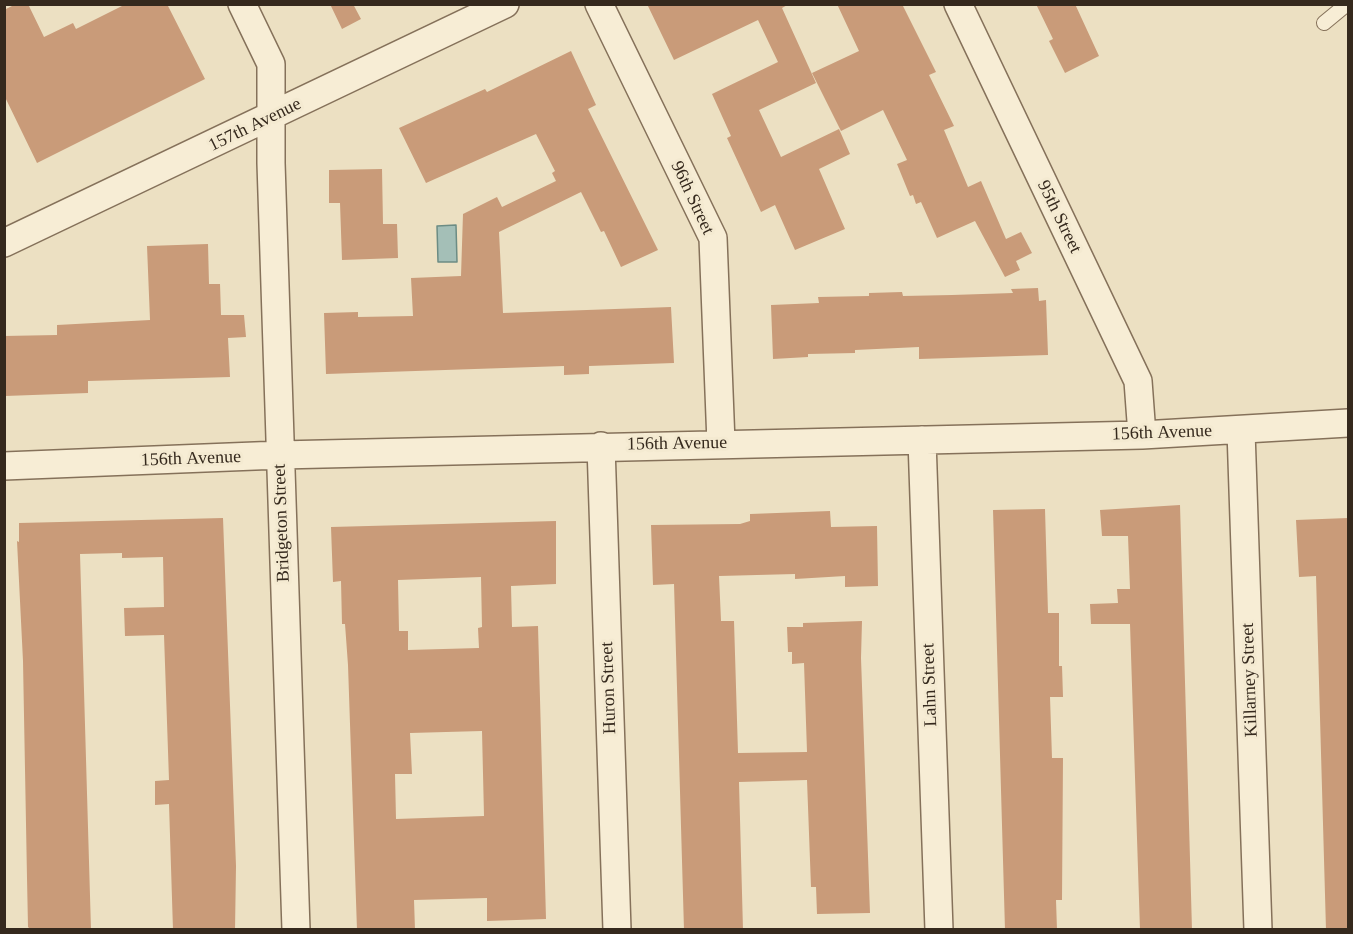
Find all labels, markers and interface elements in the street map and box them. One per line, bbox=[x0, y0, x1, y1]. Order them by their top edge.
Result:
street label: 157th Avenue bbox=[205, 93, 305, 157]
street label: 96th Street bbox=[666, 158, 718, 238]
street label: 95th Street bbox=[1032, 177, 1086, 257]
street label: 156th Avenue bbox=[1112, 420, 1212, 446]
street label: 156th Avenue bbox=[627, 432, 727, 456]
street label: 156th Avenue bbox=[141, 446, 241, 472]
street label: Bridgeton Street bbox=[269, 463, 295, 583]
street label: Killarney Street bbox=[1237, 622, 1263, 738]
street label: Huron Street bbox=[597, 641, 621, 735]
street label: Lahn Street bbox=[918, 643, 942, 727]

